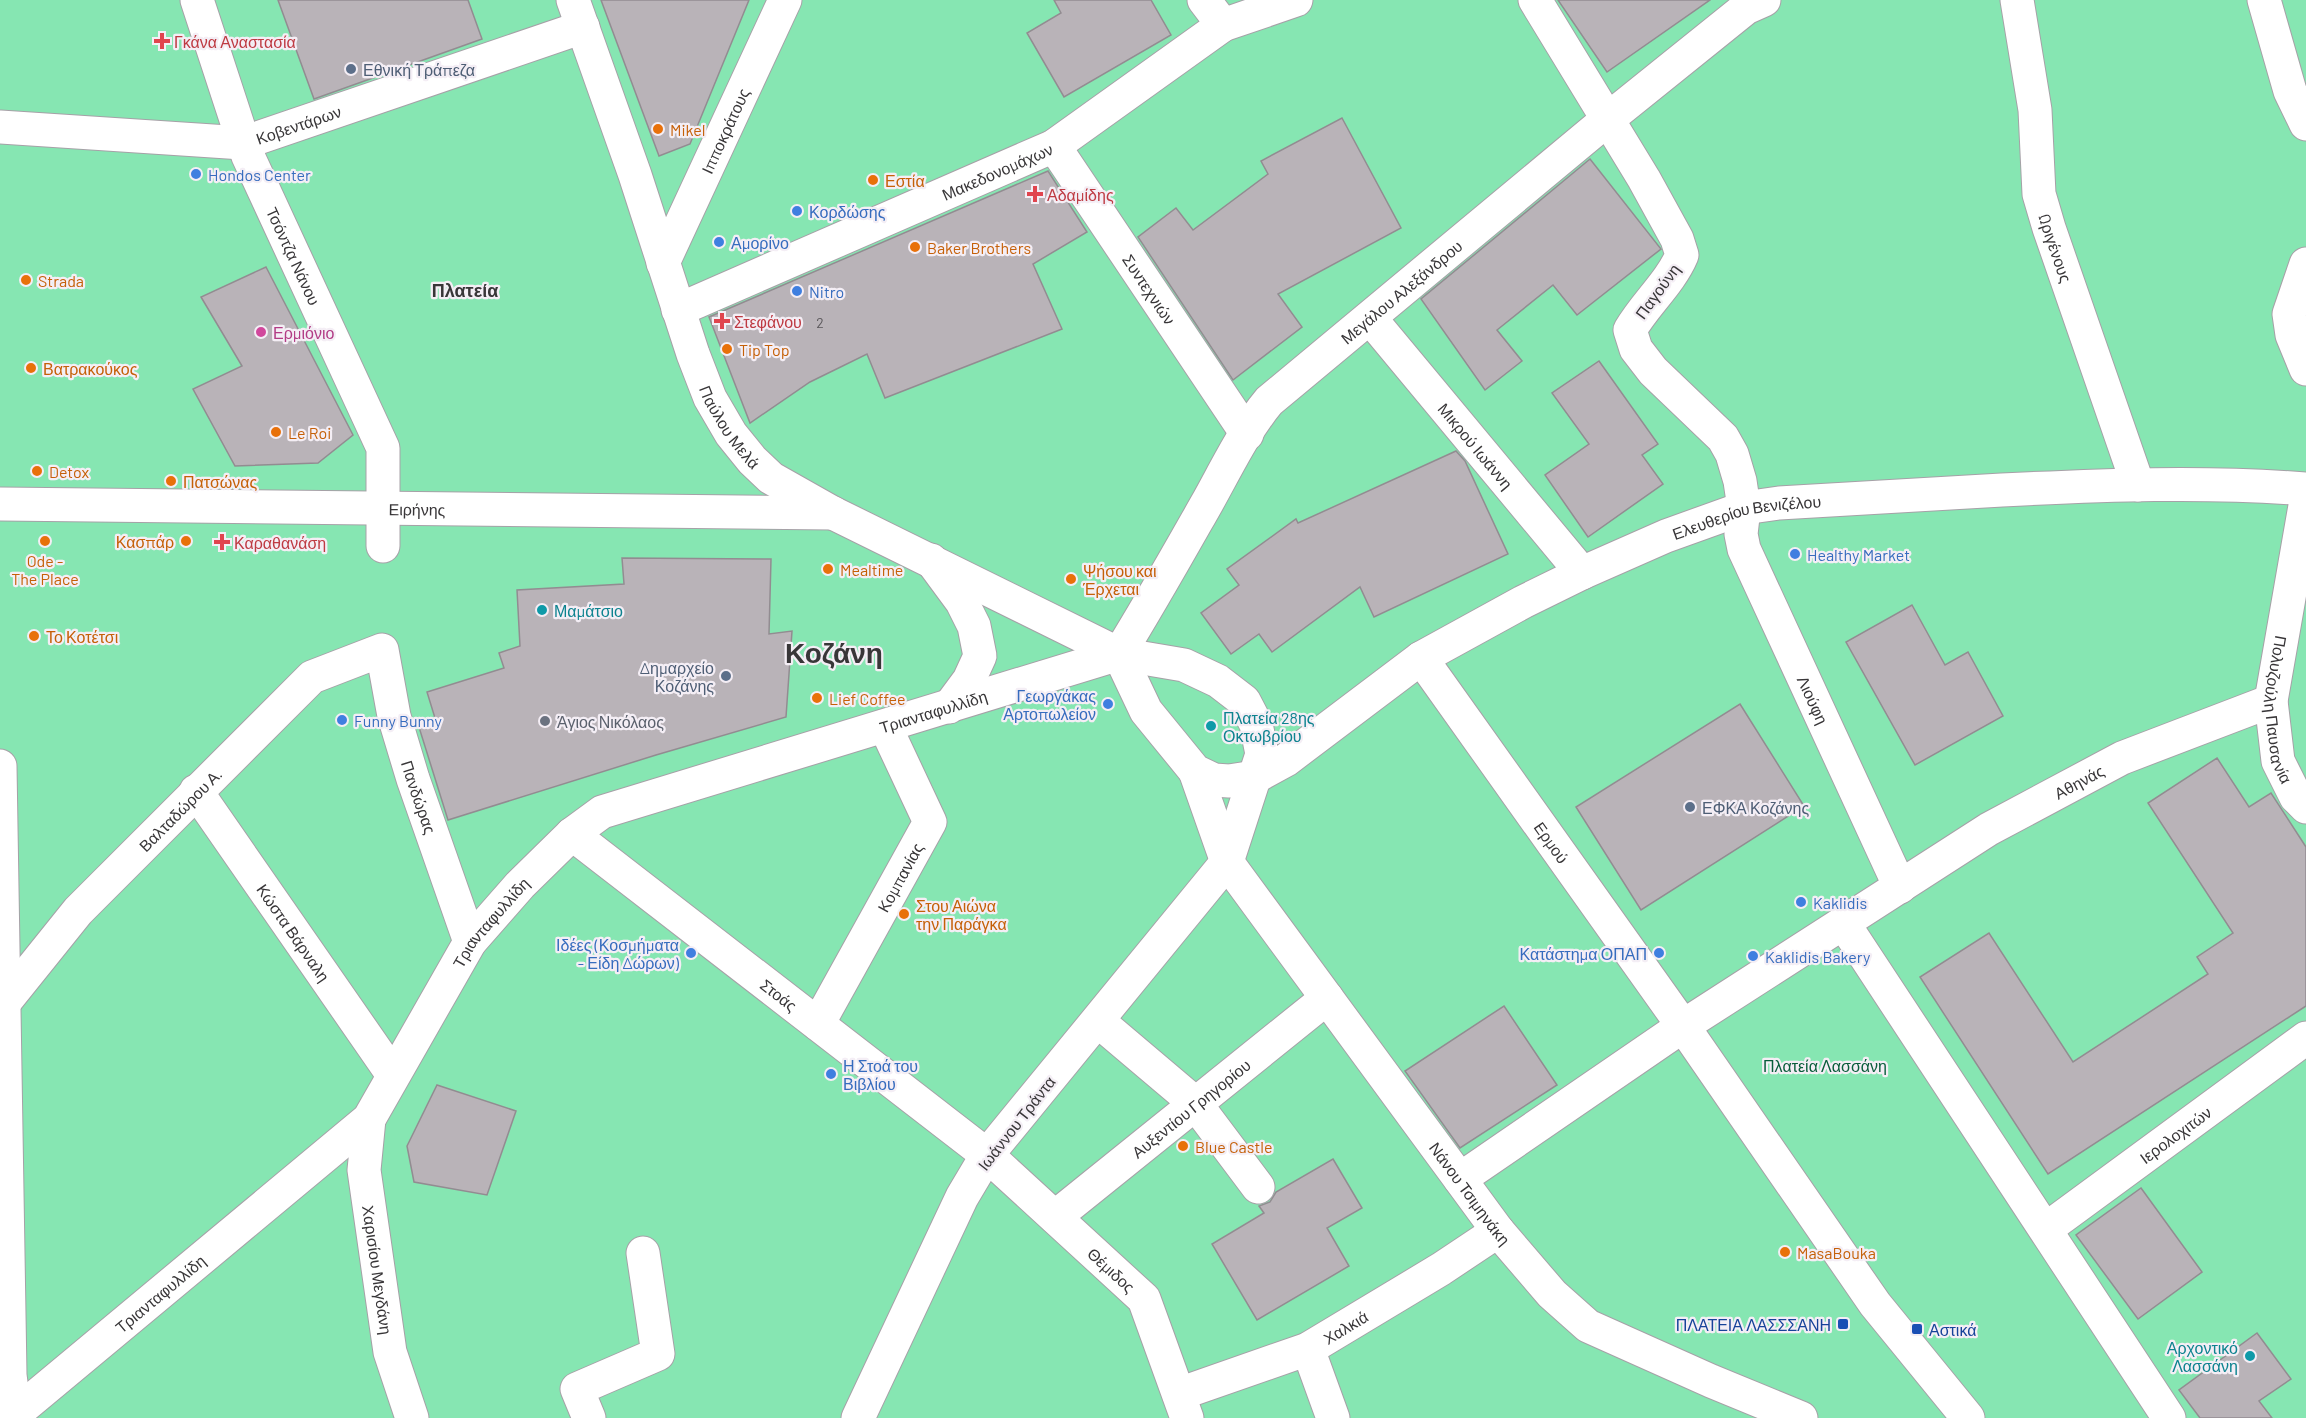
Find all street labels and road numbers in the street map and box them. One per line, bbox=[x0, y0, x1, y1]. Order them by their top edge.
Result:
street label: Ιπποκράτους bbox=[696, 85, 753, 176]
street label: Κοβεντάρων bbox=[253, 101, 343, 147]
street label: Μακεδονομάχων bbox=[939, 138, 1055, 203]
street label: Τσόντζα Νάνου bbox=[263, 204, 325, 308]
street label: Ωριγένους bbox=[2036, 211, 2077, 285]
street label: Μεγάλου Αλεξάνδρου bbox=[1337, 235, 1465, 347]
street label: Συντεχνιών bbox=[1119, 250, 1180, 328]
street label: Παγούνη bbox=[1631, 260, 1683, 322]
street label: Παύλου Μελά bbox=[697, 383, 764, 472]
street label: Μικρού Ιωάννη bbox=[1435, 399, 1517, 492]
street label: Ελευθερίου Βενιζέλου bbox=[1669, 491, 1822, 543]
street label: Ειρήνης bbox=[388, 499, 446, 518]
street label: Πολυζούλη Παυσανία bbox=[2261, 634, 2297, 786]
street label: Λιούφη bbox=[1794, 672, 1833, 727]
street label: Τριανταφυλλίδη bbox=[877, 685, 989, 736]
street label: Πανδώρας bbox=[398, 758, 441, 836]
street label: Αθηνάς bbox=[2051, 760, 2107, 802]
street label: Βαλταδώρου Α. bbox=[134, 764, 225, 855]
street label: Ερμού bbox=[1531, 818, 1573, 866]
street label: Κομπανίας bbox=[873, 839, 926, 915]
street label: Τριανταφυλλίδη bbox=[448, 873, 532, 971]
street label: Κώστα Βάρναλη bbox=[254, 880, 334, 985]
street label: Στοάς bbox=[757, 974, 802, 1015]
street label: Αυξεντίου Γρηγορίου bbox=[1127, 1055, 1254, 1161]
street label: Ιωάννου Τράντα bbox=[973, 1072, 1059, 1174]
street label: Ιερολοχιτών bbox=[2135, 1102, 2214, 1167]
street label: Νάνου Τσιμηνάκη bbox=[1426, 1138, 1515, 1248]
street label: Χαρισίου Μεγδάνη bbox=[360, 1204, 397, 1336]
street label: Θέμιδος bbox=[1084, 1243, 1140, 1296]
street label: Τριανταφυλλίδη bbox=[111, 1250, 209, 1336]
street label: Χαλκιά bbox=[1319, 1306, 1371, 1347]

